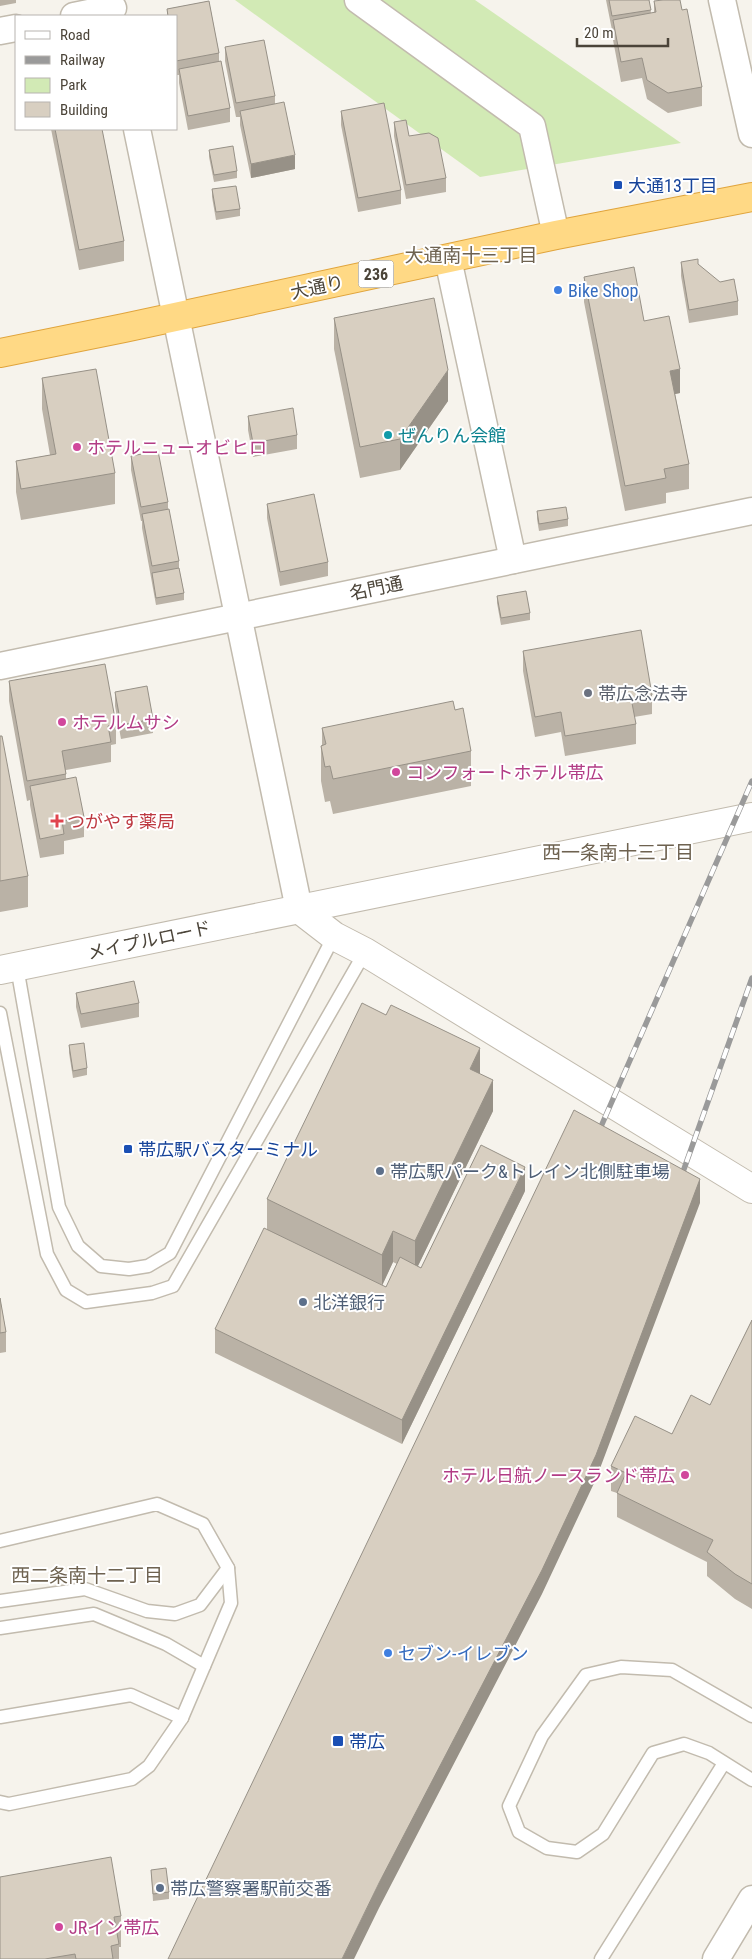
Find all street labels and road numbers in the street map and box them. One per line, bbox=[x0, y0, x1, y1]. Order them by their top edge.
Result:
road number: 236 bbox=[358, 260, 394, 288]
street label: 大通り bbox=[288, 271, 346, 303]
street label: 名門通 bbox=[347, 572, 405, 604]
street label: メイプルロード bbox=[85, 917, 213, 963]

